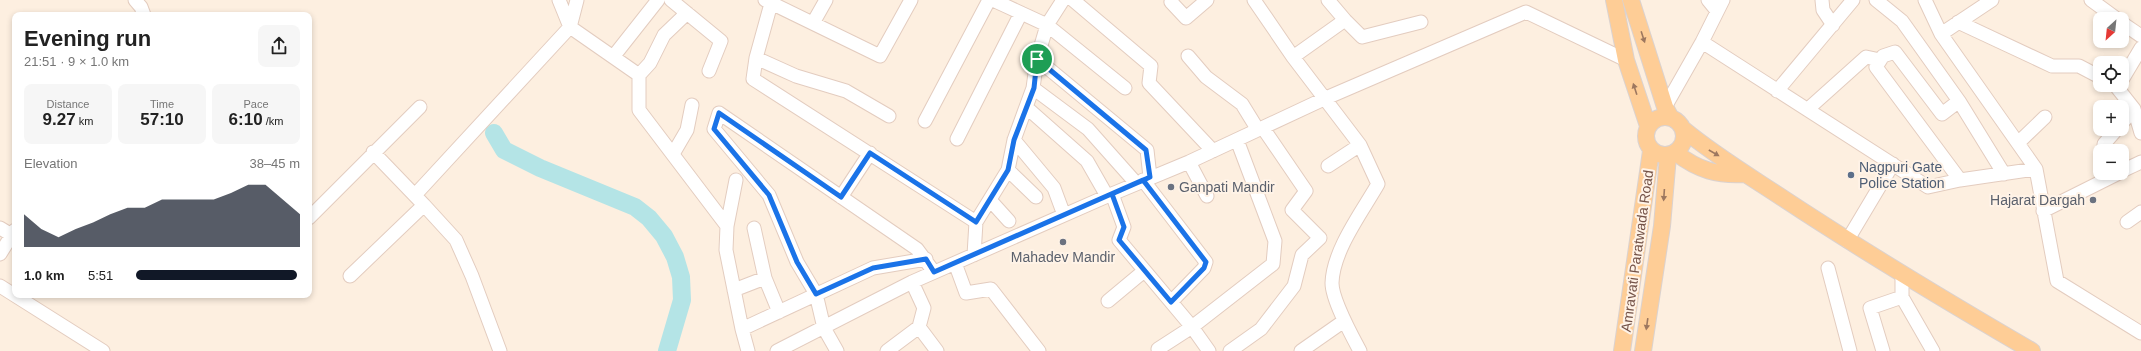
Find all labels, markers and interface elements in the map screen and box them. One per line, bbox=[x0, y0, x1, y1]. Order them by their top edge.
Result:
north arrow bbox=[2093, 12, 2129, 48]
map controls bbox=[2093, 12, 2129, 180]
button: share bbox=[258, 25, 300, 67]
text: Evening run bbox=[24, 26, 151, 51]
one-way arrow bbox=[1640, 31, 1646, 43]
pin bbox=[1020, 42, 1054, 76]
icon: arrive bbox=[1026, 48, 1048, 70]
text: 21:51 · 9 × 1.0 km bbox=[24, 54, 129, 69]
button: locate bbox=[2093, 56, 2129, 92]
one-way arrow bbox=[1632, 83, 1638, 95]
text: Distance bbox=[47, 98, 89, 110]
text: Time bbox=[150, 98, 174, 110]
text: Pace bbox=[243, 98, 269, 110]
button: + bbox=[2093, 100, 2129, 136]
text: 9.27 bbox=[43, 110, 76, 129]
text: 57:10 bbox=[140, 110, 184, 129]
text: 6:10 bbox=[229, 110, 263, 129]
text: km bbox=[76, 115, 93, 127]
text: /km bbox=[263, 115, 283, 127]
button: − bbox=[2093, 144, 2129, 180]
one-way arrow bbox=[1708, 149, 1720, 156]
text: Elevation bbox=[24, 156, 77, 171]
text: 38–45 m bbox=[249, 156, 300, 171]
place label: Nagpuri Gate Police Station bbox=[1859, 159, 1945, 191]
street label: Amravati Paratwada Road bbox=[1618, 169, 1656, 333]
marker: Nagpuri Gate Police Station bbox=[1846, 170, 1856, 180]
place label: Ganpati Mandir bbox=[1179, 179, 1275, 195]
marker: Ganpati Mandir bbox=[1166, 182, 1176, 192]
one-way arrow bbox=[1660, 189, 1667, 201]
place label: Hajarat Dargah bbox=[1990, 192, 2085, 208]
marker: Hajarat Dargah bbox=[2088, 195, 2098, 205]
marker: Mahadev Mandir bbox=[1058, 237, 1068, 247]
place label: Mahadev Mandir bbox=[1011, 249, 1115, 265]
text: 1.0 km bbox=[24, 268, 64, 283]
text: 5:51 bbox=[88, 268, 113, 283]
one-way arrow bbox=[1644, 318, 1650, 330]

